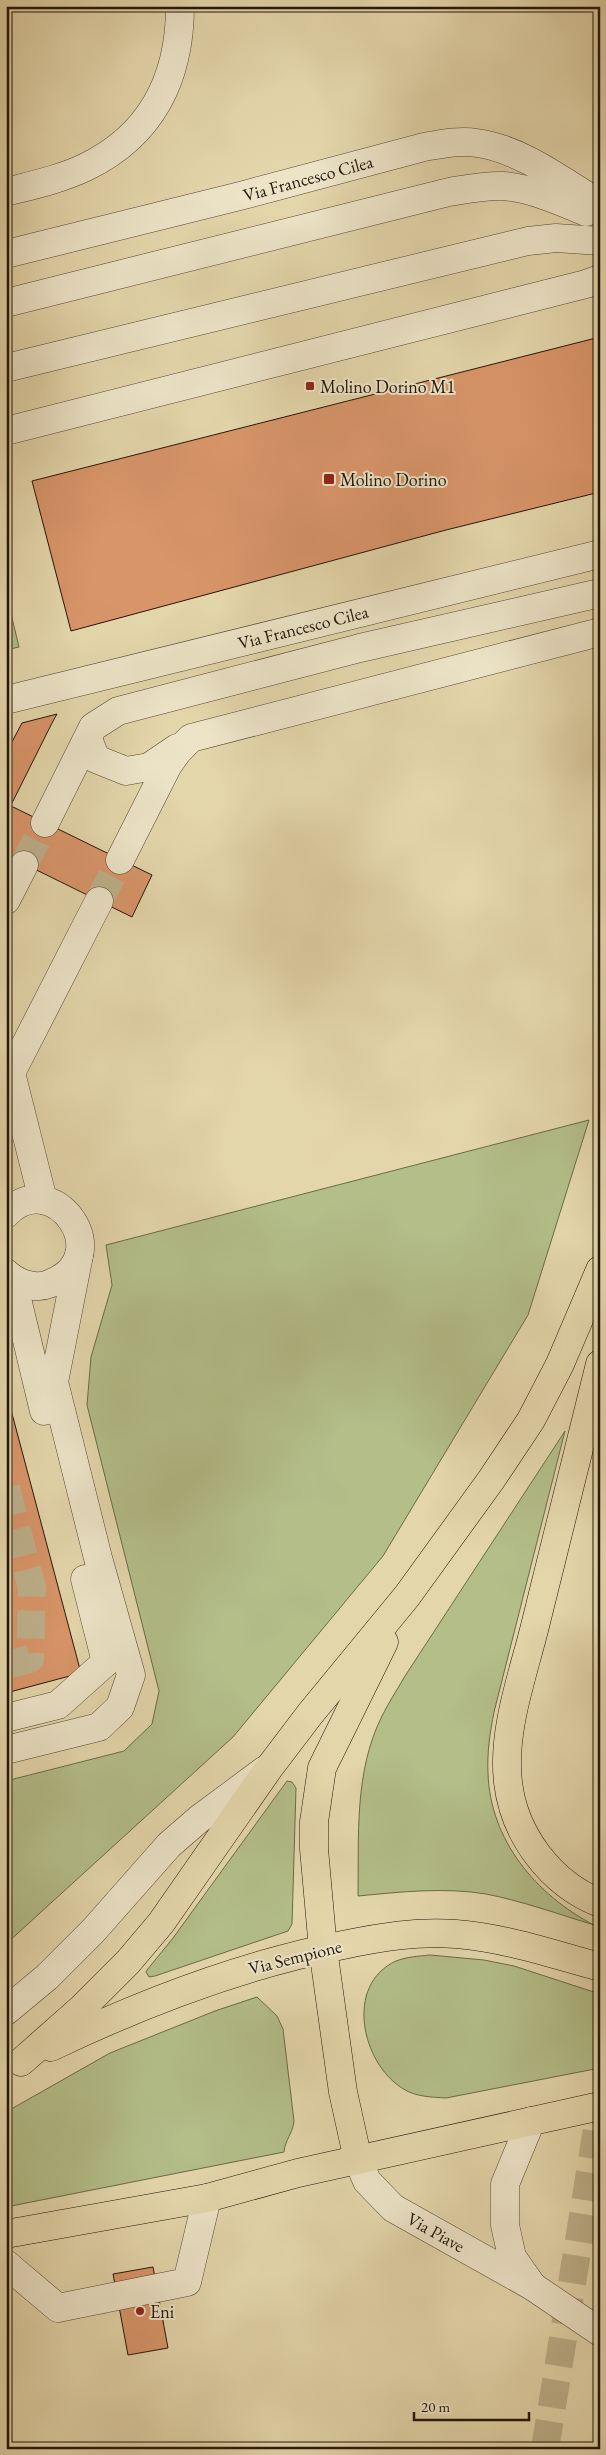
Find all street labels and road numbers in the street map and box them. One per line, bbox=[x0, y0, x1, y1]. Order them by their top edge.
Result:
street label: Via Francesco Cilea bbox=[240, 149, 376, 206]
street label: Via Francesco Cilea bbox=[235, 599, 371, 654]
street label: Via Sempione bbox=[246, 1934, 344, 1980]
street label: Via Piave bbox=[403, 2207, 469, 2257]

